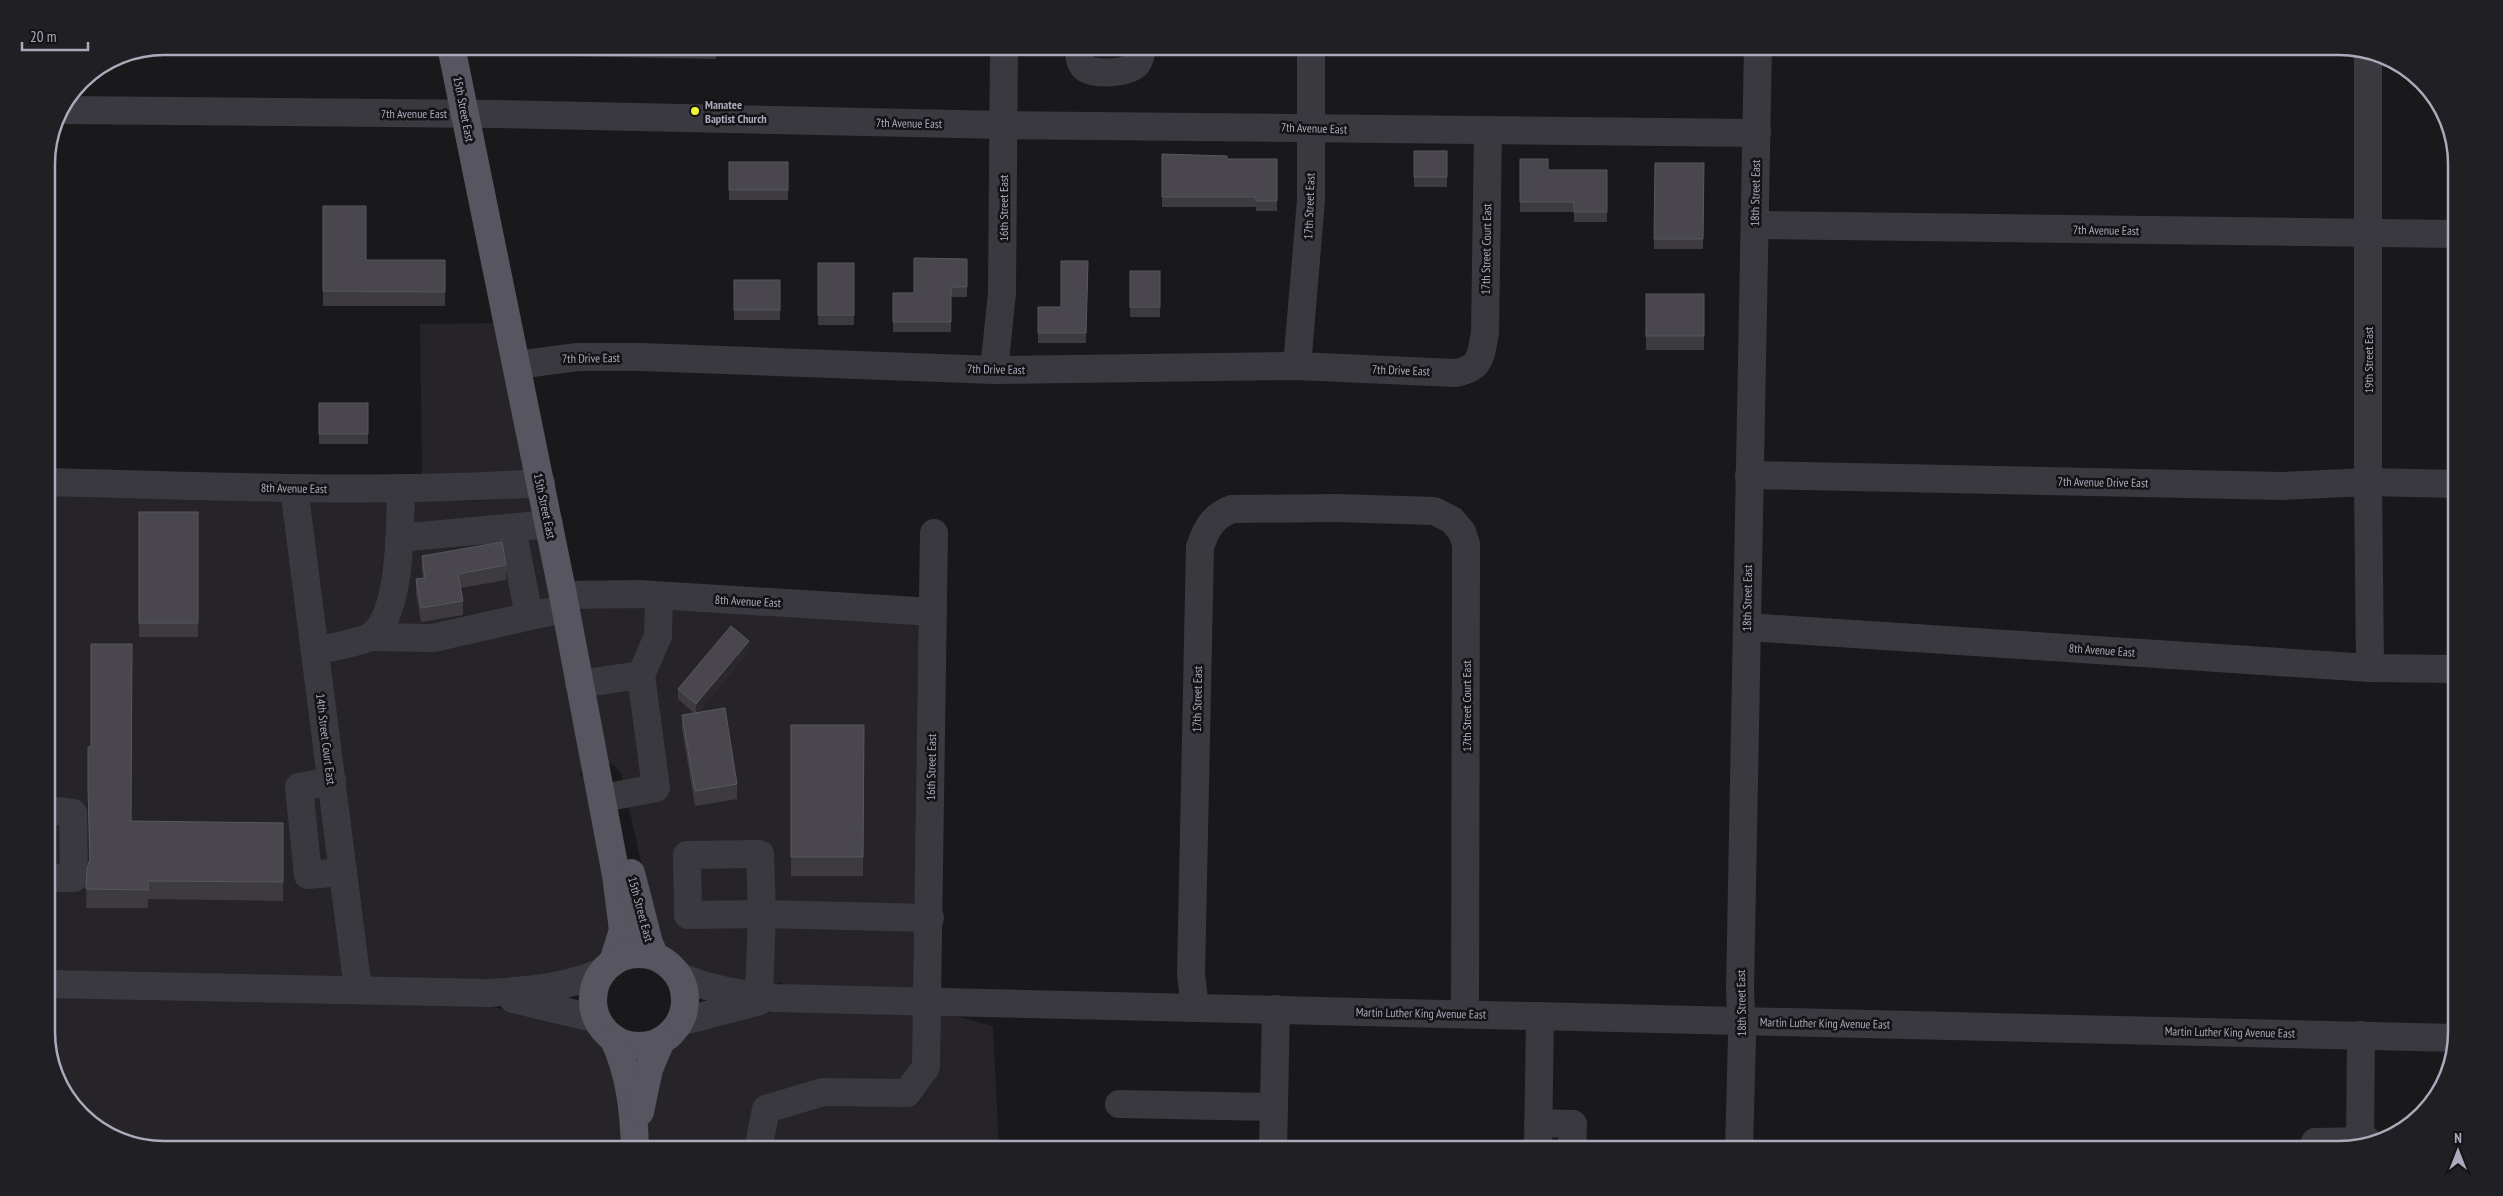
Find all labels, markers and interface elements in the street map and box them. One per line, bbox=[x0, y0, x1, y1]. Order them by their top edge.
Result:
scale bar bbox=[22, 20, 89, 52]
text: 20 m bbox=[30, 27, 56, 46]
street label: 15th Street East bbox=[450, 75, 478, 144]
place label: Manatee Baptist Church bbox=[705, 97, 767, 126]
marker: Manatee Baptist Church bbox=[689, 105, 701, 117]
street label: 7th Avenue East bbox=[381, 106, 448, 121]
street label: 7th Avenue East bbox=[876, 115, 943, 131]
street label: 7th Avenue East bbox=[1281, 119, 1348, 137]
street label: 18th Street East bbox=[1747, 159, 1763, 226]
street label: 17th Street East bbox=[1300, 172, 1318, 240]
street label: 16th Street East bbox=[996, 174, 1011, 241]
street label: 17th Street Court East bbox=[1478, 202, 1494, 295]
street label: 7th Avenue East bbox=[2073, 222, 2140, 238]
street label: 19th Street East bbox=[2361, 326, 2376, 393]
street label: 7th Drive East bbox=[562, 350, 621, 366]
street label: 7th Drive East bbox=[967, 361, 1026, 377]
street label: 7th Drive East bbox=[1372, 361, 1431, 379]
street label: 15th Street East bbox=[531, 472, 559, 541]
street label: 7th Avenue Drive East bbox=[2058, 474, 2149, 490]
street label: 8th Avenue East bbox=[261, 480, 328, 496]
street label: 18th Street East bbox=[1739, 564, 1755, 631]
street label: 8th Avenue East bbox=[714, 592, 782, 610]
street label: 8th Avenue East bbox=[2068, 640, 2136, 660]
street label: 17th Street Court East bbox=[1459, 660, 1474, 752]
street label: 17th Street East bbox=[1189, 665, 1205, 732]
street label: 14th Street Court East bbox=[313, 693, 339, 786]
street label: 16th Street East bbox=[923, 733, 939, 800]
street label: 15th Street East bbox=[625, 875, 657, 944]
street label: 18th Street East bbox=[1733, 969, 1749, 1036]
street label: Martin Luther King Avenue East bbox=[1356, 1004, 1487, 1022]
street label: Martin Luther King Avenue East bbox=[1760, 1014, 1891, 1032]
street label: Martin Luther King Avenue East bbox=[2165, 1023, 2296, 1041]
north arrow bbox=[2433, 1126, 2483, 1176]
text: N bbox=[2454, 1129, 2462, 1147]

